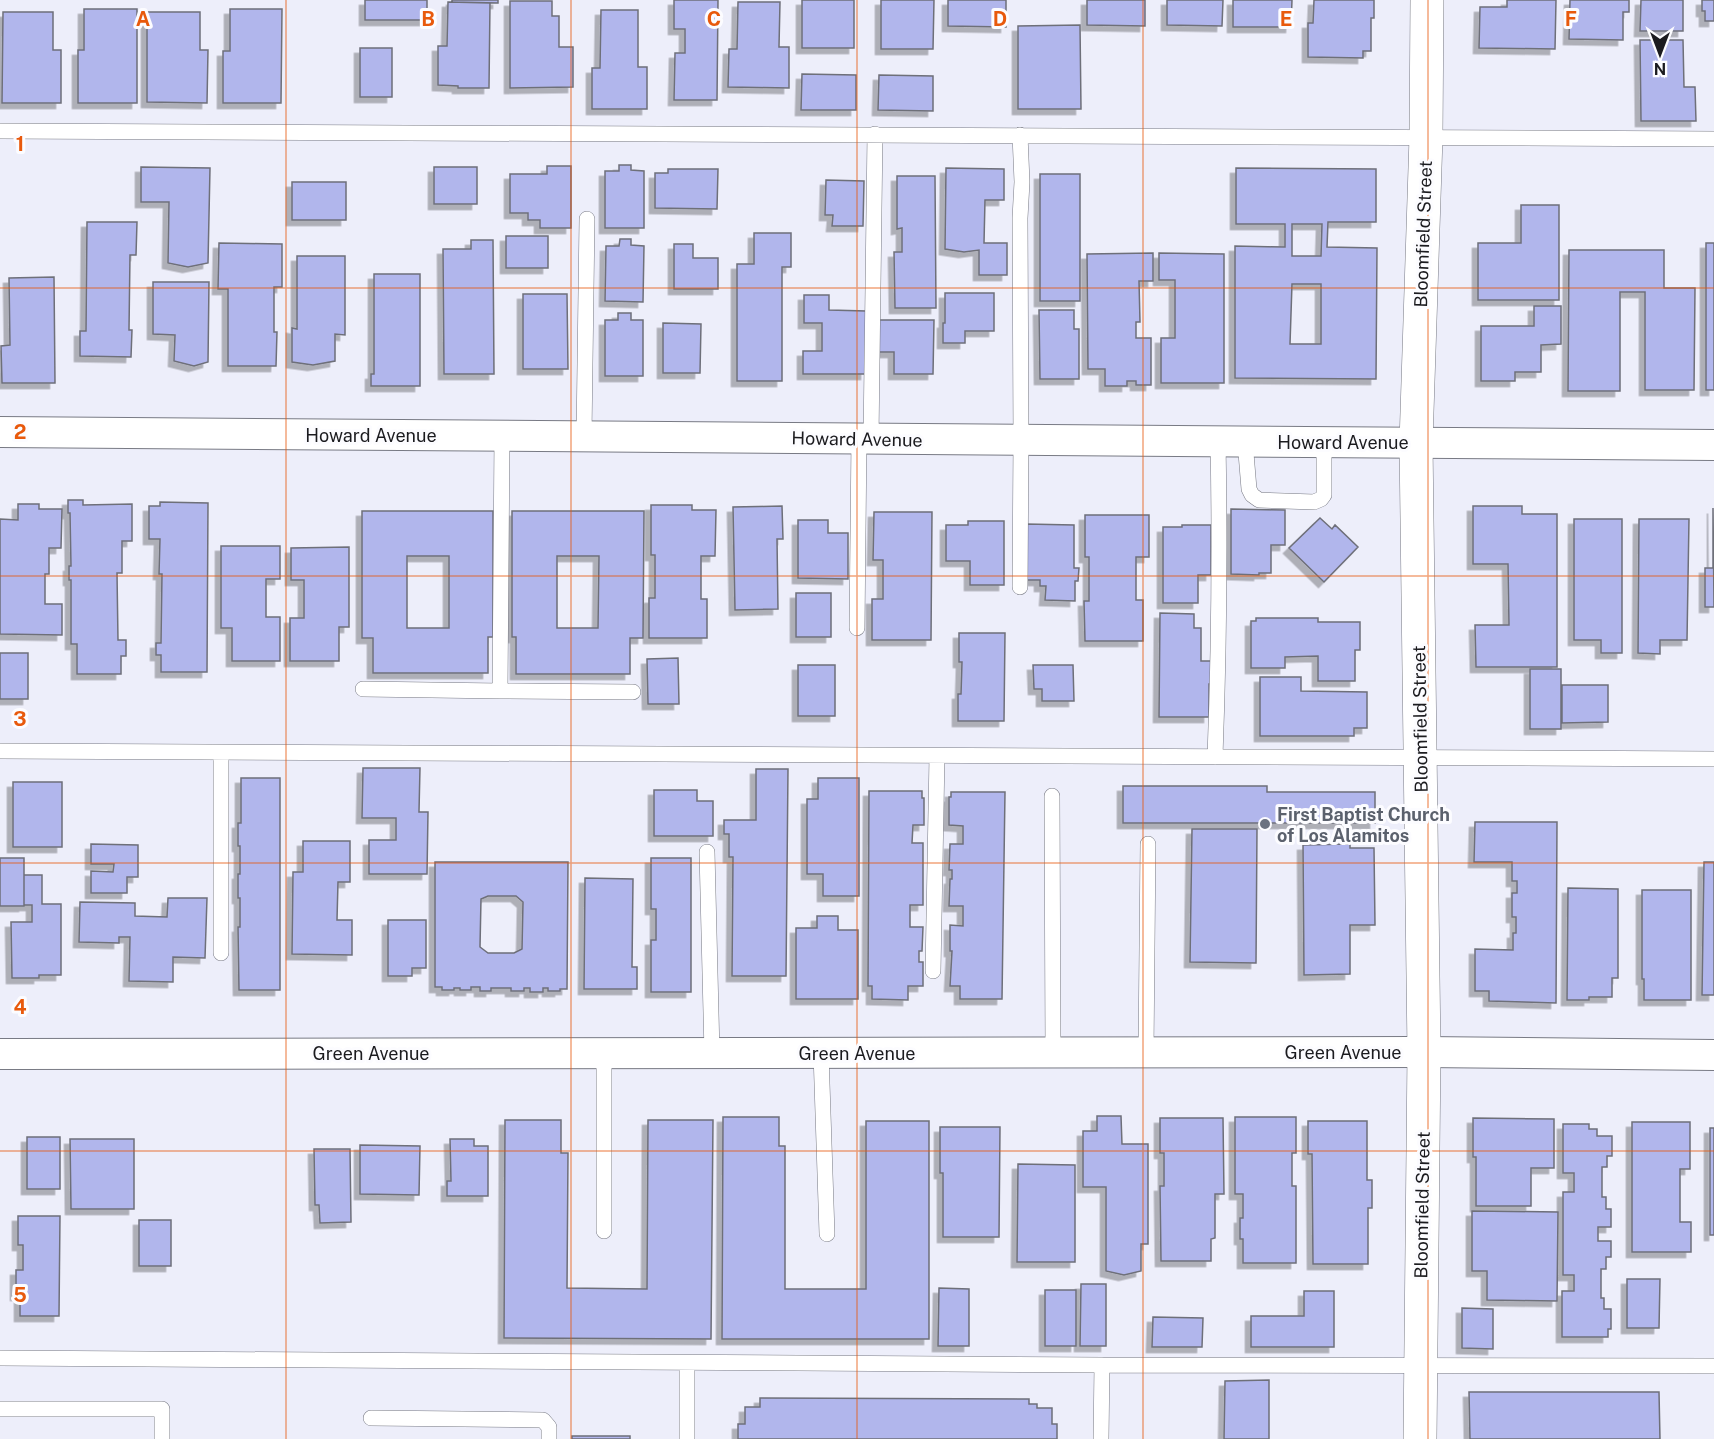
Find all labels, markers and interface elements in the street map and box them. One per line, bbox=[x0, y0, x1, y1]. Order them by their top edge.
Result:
text: A bbox=[136, 7, 150, 31]
text: B bbox=[421, 7, 435, 31]
text: C bbox=[707, 7, 721, 31]
text: D bbox=[993, 7, 1007, 31]
text: E bbox=[1280, 7, 1292, 31]
text: F bbox=[1565, 7, 1577, 31]
north arrow bbox=[1630, 24, 1690, 84]
text: N bbox=[1654, 59, 1666, 78]
text: 1 bbox=[16, 132, 24, 156]
street label: Bloomfield Street bbox=[1410, 160, 1436, 308]
text: 2 bbox=[14, 420, 26, 444]
street label: Howard Avenue bbox=[305, 425, 437, 446]
street label: Howard Avenue bbox=[791, 427, 923, 451]
street label: Howard Avenue bbox=[1277, 432, 1409, 453]
street label: Bloomfield Street bbox=[1408, 645, 1432, 793]
text: 3 bbox=[13, 707, 27, 731]
place label: First Baptist Church of Los Alamitos bbox=[1277, 804, 1450, 846]
marker: First Baptist Church of Los Alamitos bbox=[1258, 817, 1272, 831]
text: 4 bbox=[13, 995, 27, 1019]
street label: Green Avenue bbox=[1284, 1042, 1402, 1063]
street label: Green Avenue bbox=[312, 1043, 430, 1064]
street label: Green Avenue bbox=[798, 1043, 916, 1064]
street label: Bloomfield Street bbox=[1410, 1131, 1434, 1279]
text: 5 bbox=[13, 1283, 27, 1307]

